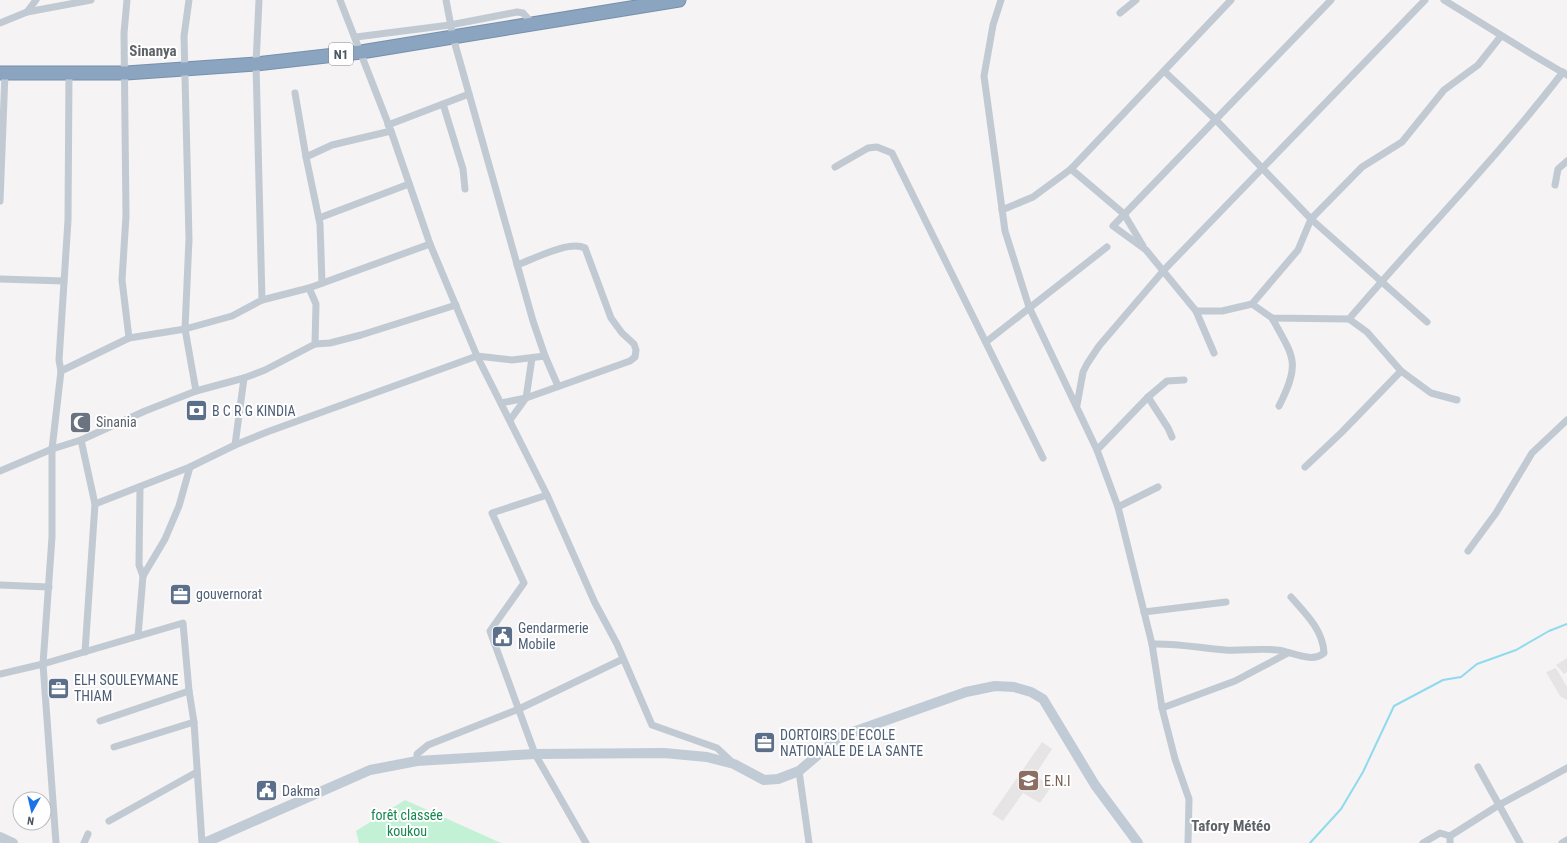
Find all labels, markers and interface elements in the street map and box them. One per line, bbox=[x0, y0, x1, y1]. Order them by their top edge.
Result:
district label: Sinanya bbox=[129, 42, 177, 60]
road number: N1 bbox=[329, 43, 353, 65]
bank icon: B C R G KINDIA bbox=[184, 398, 210, 424]
place label: B C R G KINDIA bbox=[212, 403, 296, 419]
mosque icon: Sinania bbox=[67, 409, 93, 435]
place label: Sinania bbox=[96, 414, 137, 430]
office icon: gouvernorat bbox=[168, 581, 194, 607]
place label: gouvernorat bbox=[196, 586, 262, 602]
place label: Gendarmerie Mobile bbox=[518, 620, 589, 652]
public building icon: Gendarmerie Mobile bbox=[489, 623, 515, 649]
place label: ELH SOULEYMANE THIAM bbox=[74, 672, 178, 704]
office icon: ELH SOULEYMANE THIAM bbox=[46, 675, 72, 701]
place label: DORTOIRS DE ECOLE NATIONALE DE LA SANTE bbox=[780, 727, 923, 759]
office icon: DORTOIRS DE ECOLE NATIONALE DE LA SANTE bbox=[752, 730, 778, 756]
school or university icon: E.N.I bbox=[1016, 768, 1042, 794]
place label: E.N.I bbox=[1044, 773, 1071, 789]
public building icon: Dakma bbox=[253, 778, 279, 804]
place label: Dakma bbox=[282, 783, 320, 799]
north arrow bbox=[12, 791, 52, 831]
park label: forêt classée koukou bbox=[371, 807, 443, 839]
text: N bbox=[26, 813, 35, 827]
district label: Tafory Météo bbox=[1191, 817, 1271, 835]

